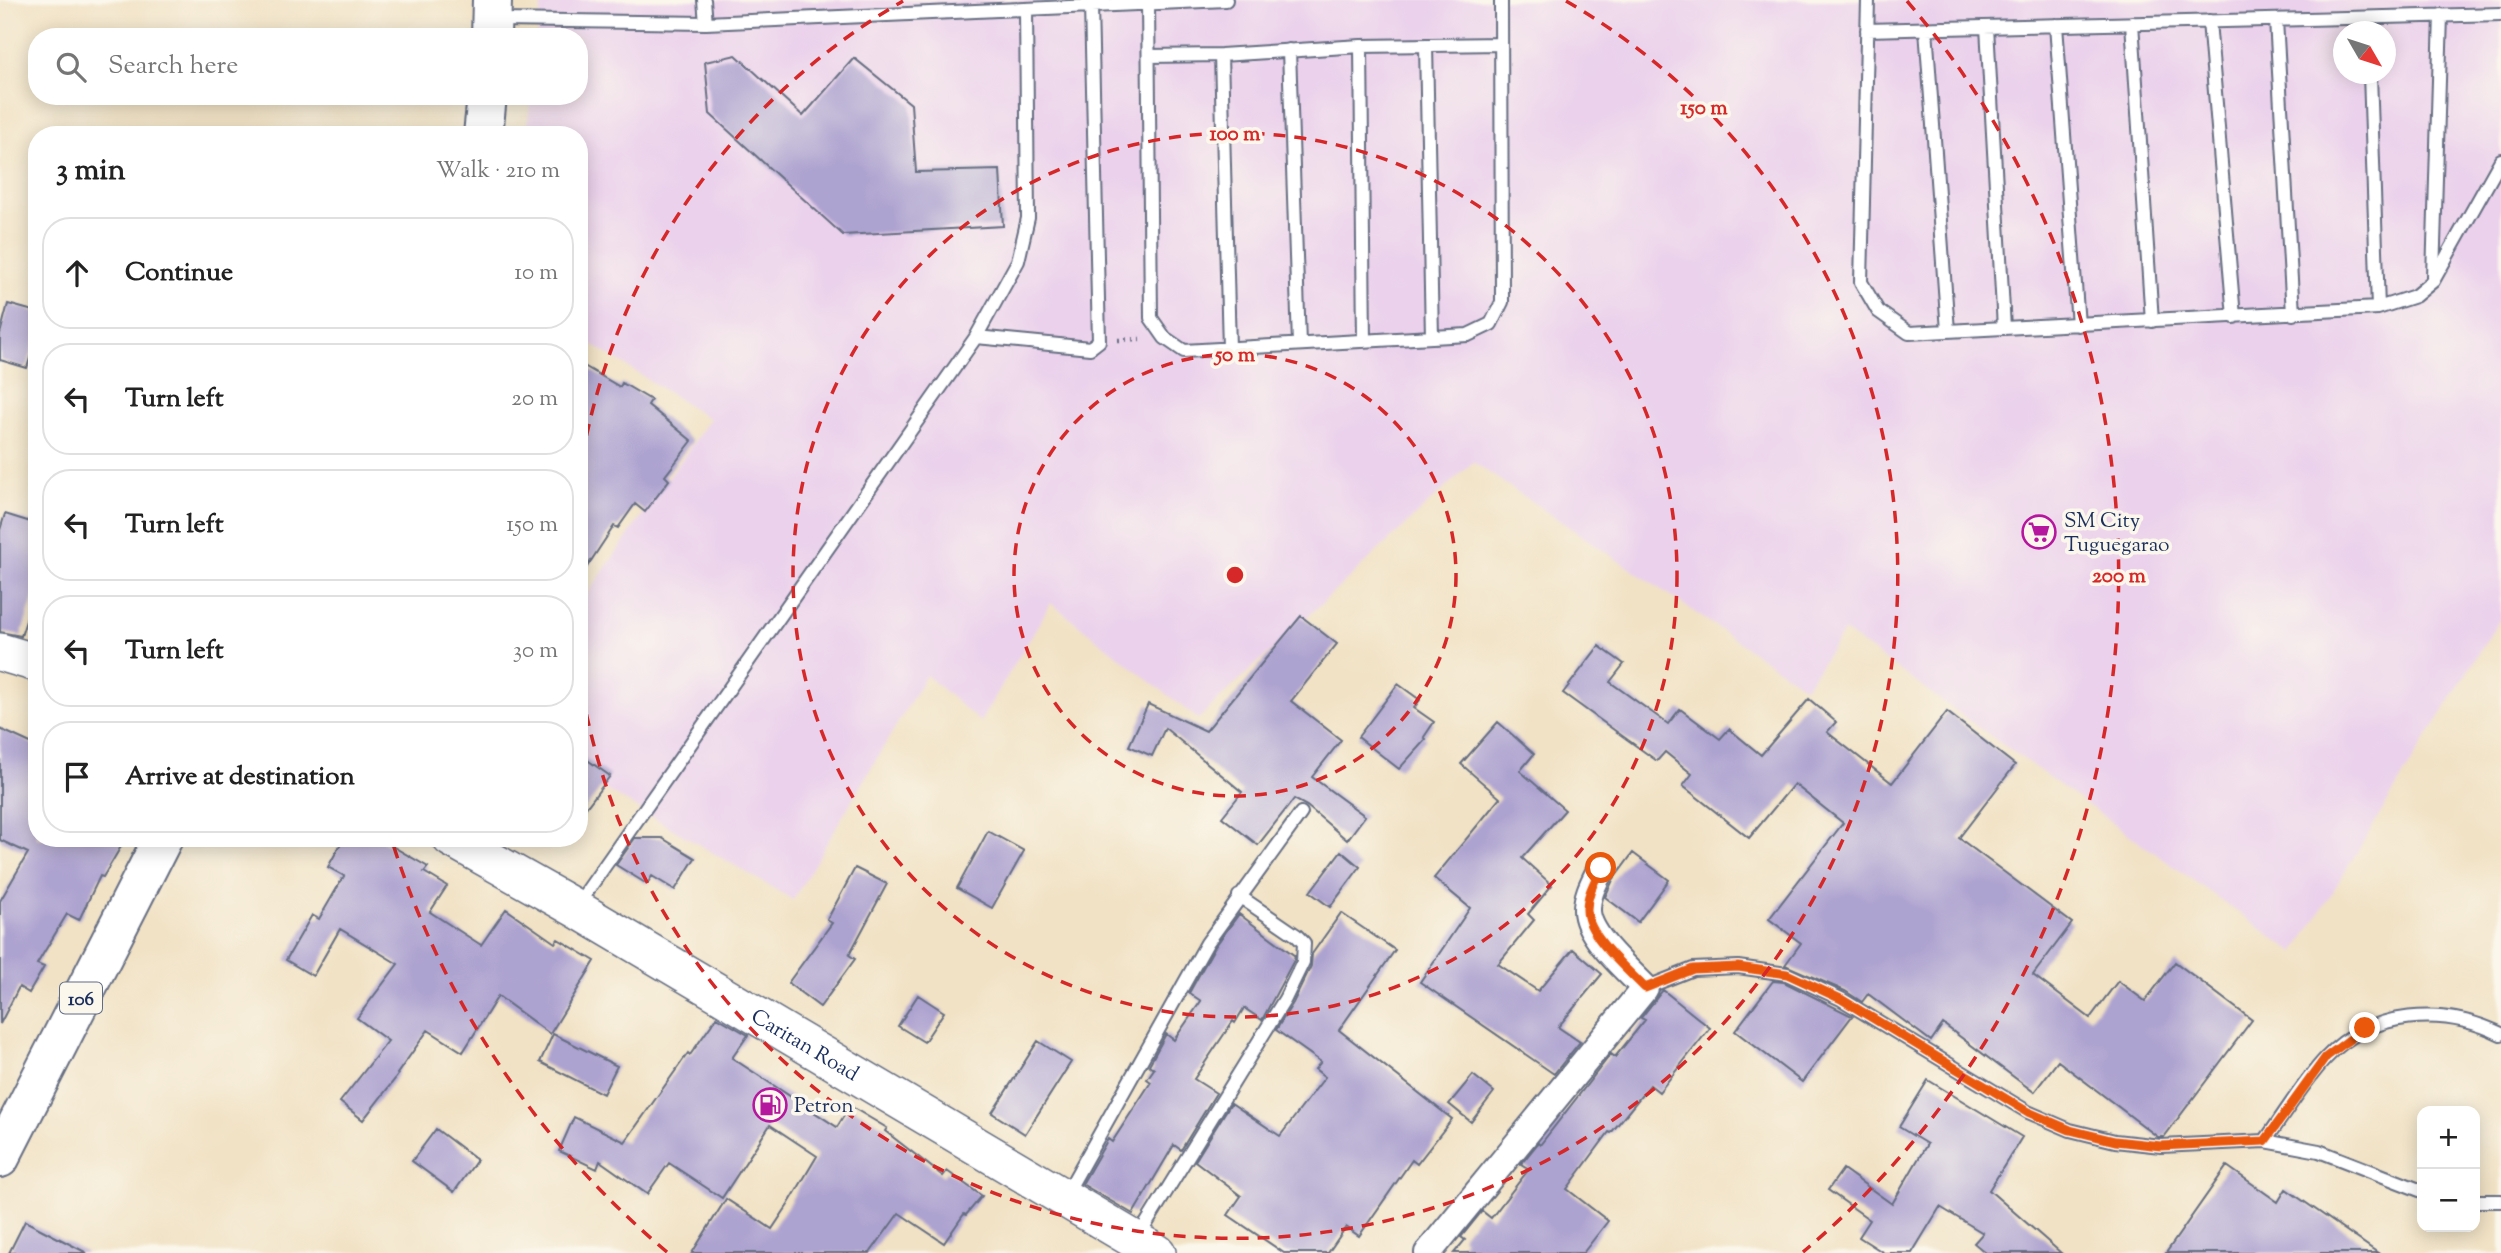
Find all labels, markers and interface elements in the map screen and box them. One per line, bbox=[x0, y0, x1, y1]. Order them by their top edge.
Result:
north arrow bbox=[2333, 21, 2396, 84]
search box bbox=[28, 28, 588, 105]
icon: search bbox=[52, 48, 90, 86]
text: Search here bbox=[108, 48, 238, 85]
text: 150 m bbox=[1680, 94, 1728, 124]
text: 100 m bbox=[1210, 120, 1261, 150]
text: 3 min bbox=[56, 150, 126, 193]
text: Walk · 210 m bbox=[436, 155, 560, 188]
icon: ahead bbox=[58, 254, 96, 292]
text: Continue bbox=[125, 255, 233, 292]
text: 10 m bbox=[514, 257, 558, 290]
text: 50 m bbox=[1213, 341, 1256, 371]
icon: left bbox=[58, 380, 96, 418]
text: Turn left bbox=[125, 381, 224, 418]
text: 20 m bbox=[511, 383, 558, 416]
icon: left bbox=[58, 506, 96, 544]
text: Turn left bbox=[125, 507, 224, 544]
place label: SM City Tuguegarao bbox=[2064, 507, 2170, 561]
text: 150 m bbox=[506, 509, 558, 542]
supermarket icon: SM City Tuguegarao bbox=[2020, 513, 2058, 551]
text: 200 m bbox=[2092, 562, 2147, 592]
centre of rings bbox=[1223, 563, 1247, 587]
icon: left bbox=[58, 632, 96, 670]
text: Turn left bbox=[125, 633, 224, 670]
text: 30 m bbox=[513, 635, 558, 668]
icon: arrive bbox=[58, 758, 96, 796]
text: Arrive at destination bbox=[125, 759, 355, 796]
route start bbox=[1585, 852, 1616, 883]
road number: 106 bbox=[60, 982, 102, 1014]
street label: Caritan Road bbox=[745, 1002, 864, 1090]
route end bbox=[2349, 1012, 2380, 1043]
fuel station icon: Petron bbox=[751, 1086, 789, 1124]
place label: Petron bbox=[794, 1092, 854, 1122]
map controls bbox=[2417, 1106, 2480, 1232]
button: + bbox=[2417, 1106, 2480, 1169]
button: − bbox=[2417, 1169, 2480, 1232]

